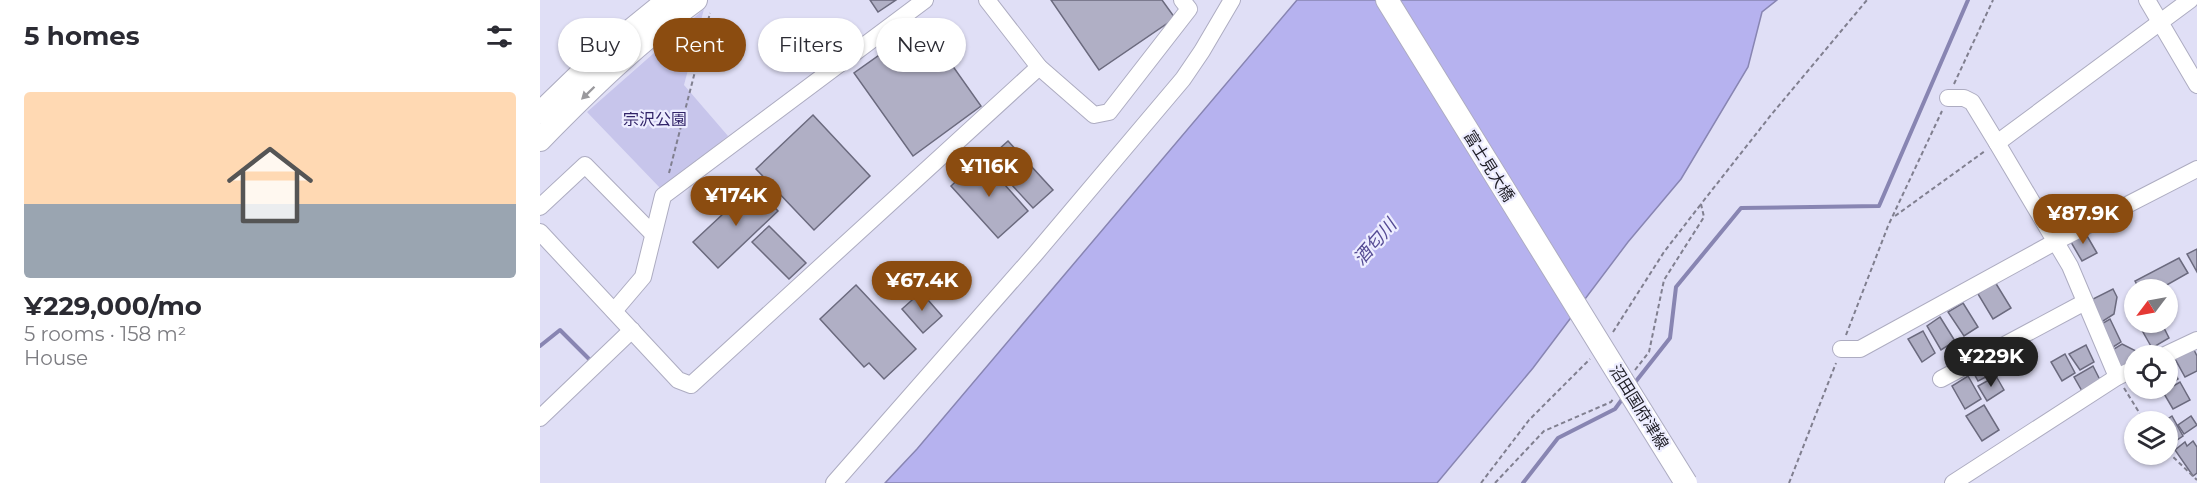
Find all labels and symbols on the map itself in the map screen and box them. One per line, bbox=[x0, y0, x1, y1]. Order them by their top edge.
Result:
one-way arrow bbox=[582, 85, 596, 99]
park label: 宗沢公園 bbox=[623, 110, 687, 129]
street label: 富士見大橋 bbox=[1460, 127, 1518, 205]
pin: ¥116K bbox=[947, 147, 1031, 198]
pin: ¥174K bbox=[694, 176, 778, 227]
pin: ¥87.9K bbox=[2034, 194, 2132, 245]
water label: 酒匂川 bbox=[1349, 213, 1402, 270]
pin: ¥67.4K bbox=[873, 261, 971, 312]
north arrow bbox=[2124, 279, 2178, 333]
pin: ¥229K bbox=[1949, 337, 2033, 388]
street label: 沼田国府津線 bbox=[1606, 361, 1672, 453]

